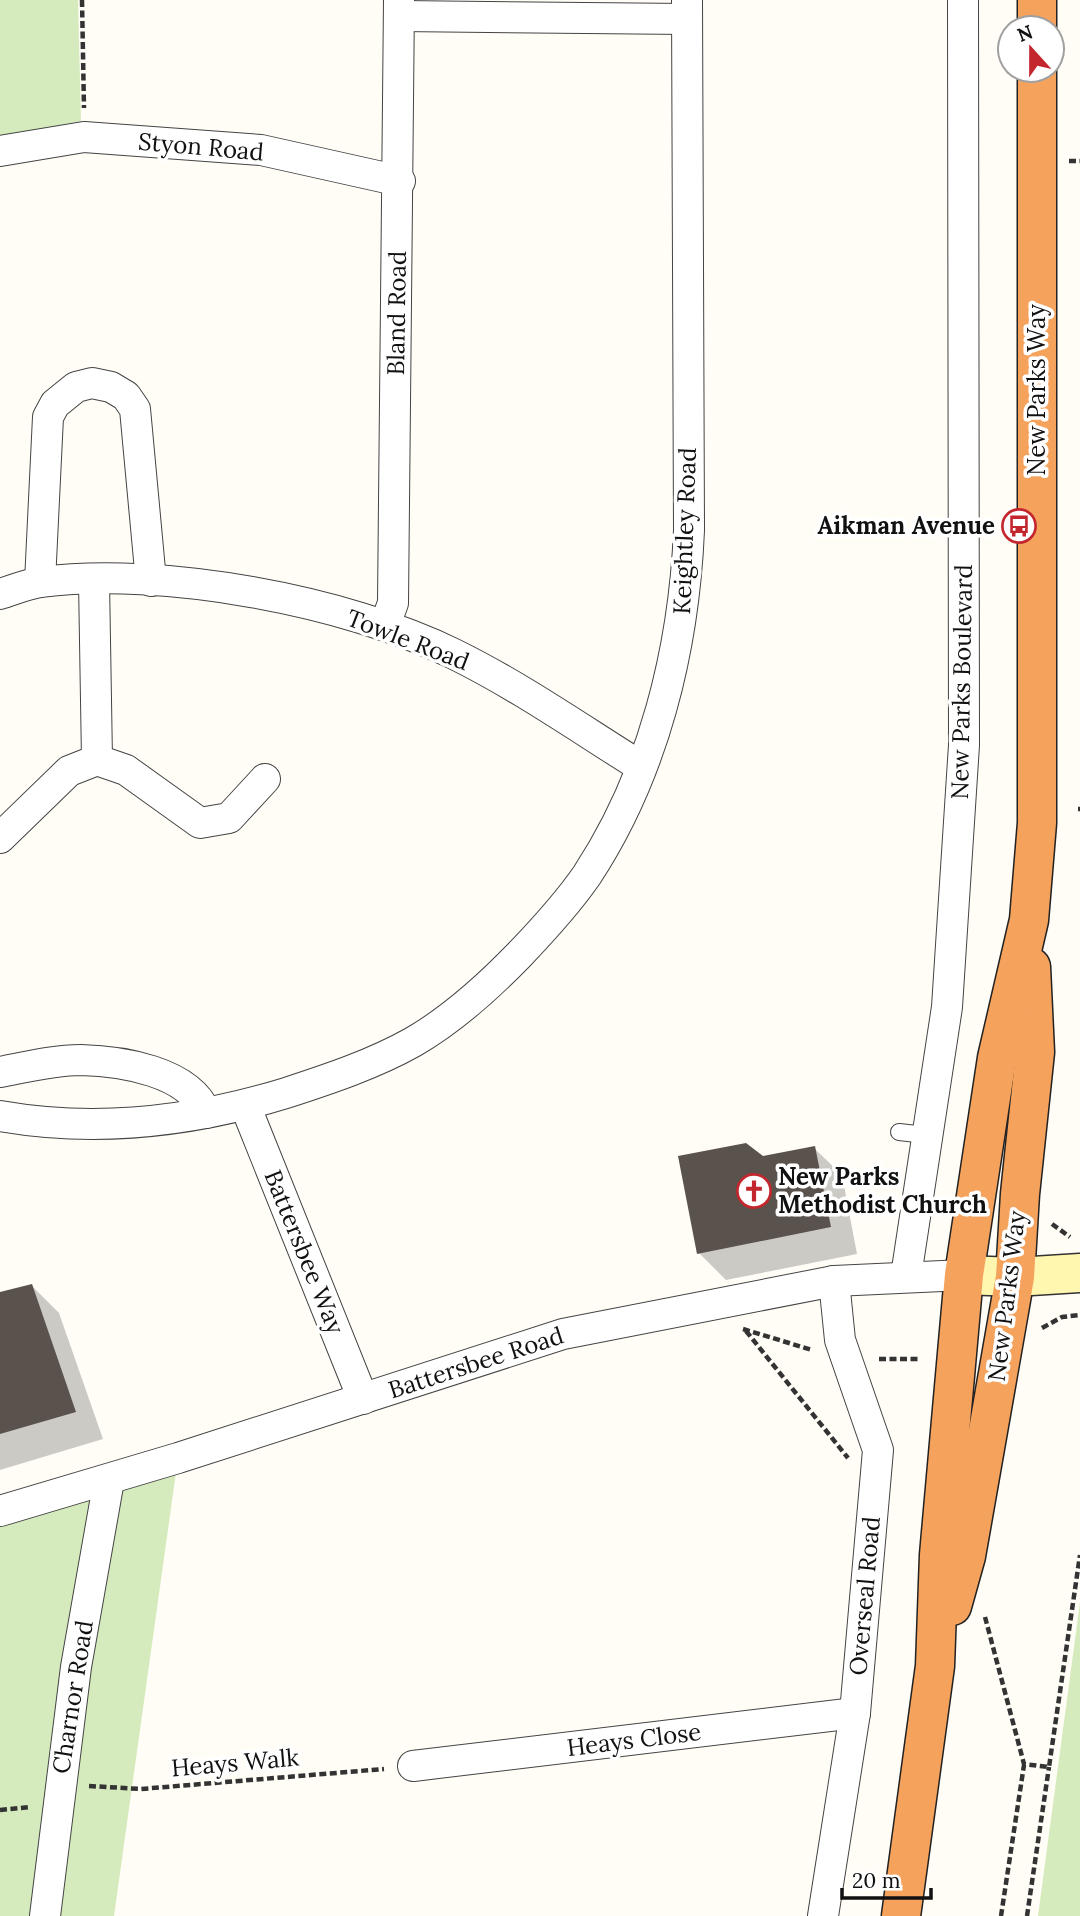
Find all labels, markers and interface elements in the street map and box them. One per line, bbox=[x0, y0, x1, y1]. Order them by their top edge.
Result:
north arrow bbox=[996, 14, 1066, 84]
text: N bbox=[1014, 19, 1036, 47]
street label: Styon Road bbox=[137, 126, 265, 167]
street label: Bland Road bbox=[380, 250, 413, 376]
street label: New Parks Way bbox=[1021, 304, 1052, 476]
street label: Keightley Road bbox=[666, 447, 703, 615]
bus stop icon: Aikman Avenue bbox=[1000, 507, 1038, 545]
place label: Aikman Avenue bbox=[817, 510, 995, 541]
street label: New Parks Boulevard bbox=[944, 564, 979, 800]
street label: Towle Road bbox=[343, 602, 474, 677]
place label: New Parks Methodist Church bbox=[778, 1161, 987, 1220]
street label: Battersbee Way bbox=[257, 1165, 352, 1339]
church icon: New Parks Methodist Church bbox=[735, 1172, 773, 1210]
street label: New Parks Way bbox=[981, 1209, 1032, 1383]
street label: Battersbee Road bbox=[384, 1320, 567, 1405]
street label: Overseal Road bbox=[842, 1515, 887, 1677]
street label: Charnor Road bbox=[45, 1618, 100, 1776]
street label: Heays Close bbox=[565, 1716, 703, 1763]
street label: Heays Walk bbox=[170, 1741, 300, 1784]
scale bar bbox=[842, 1856, 931, 1900]
text: 20 m bbox=[852, 1867, 901, 1894]

